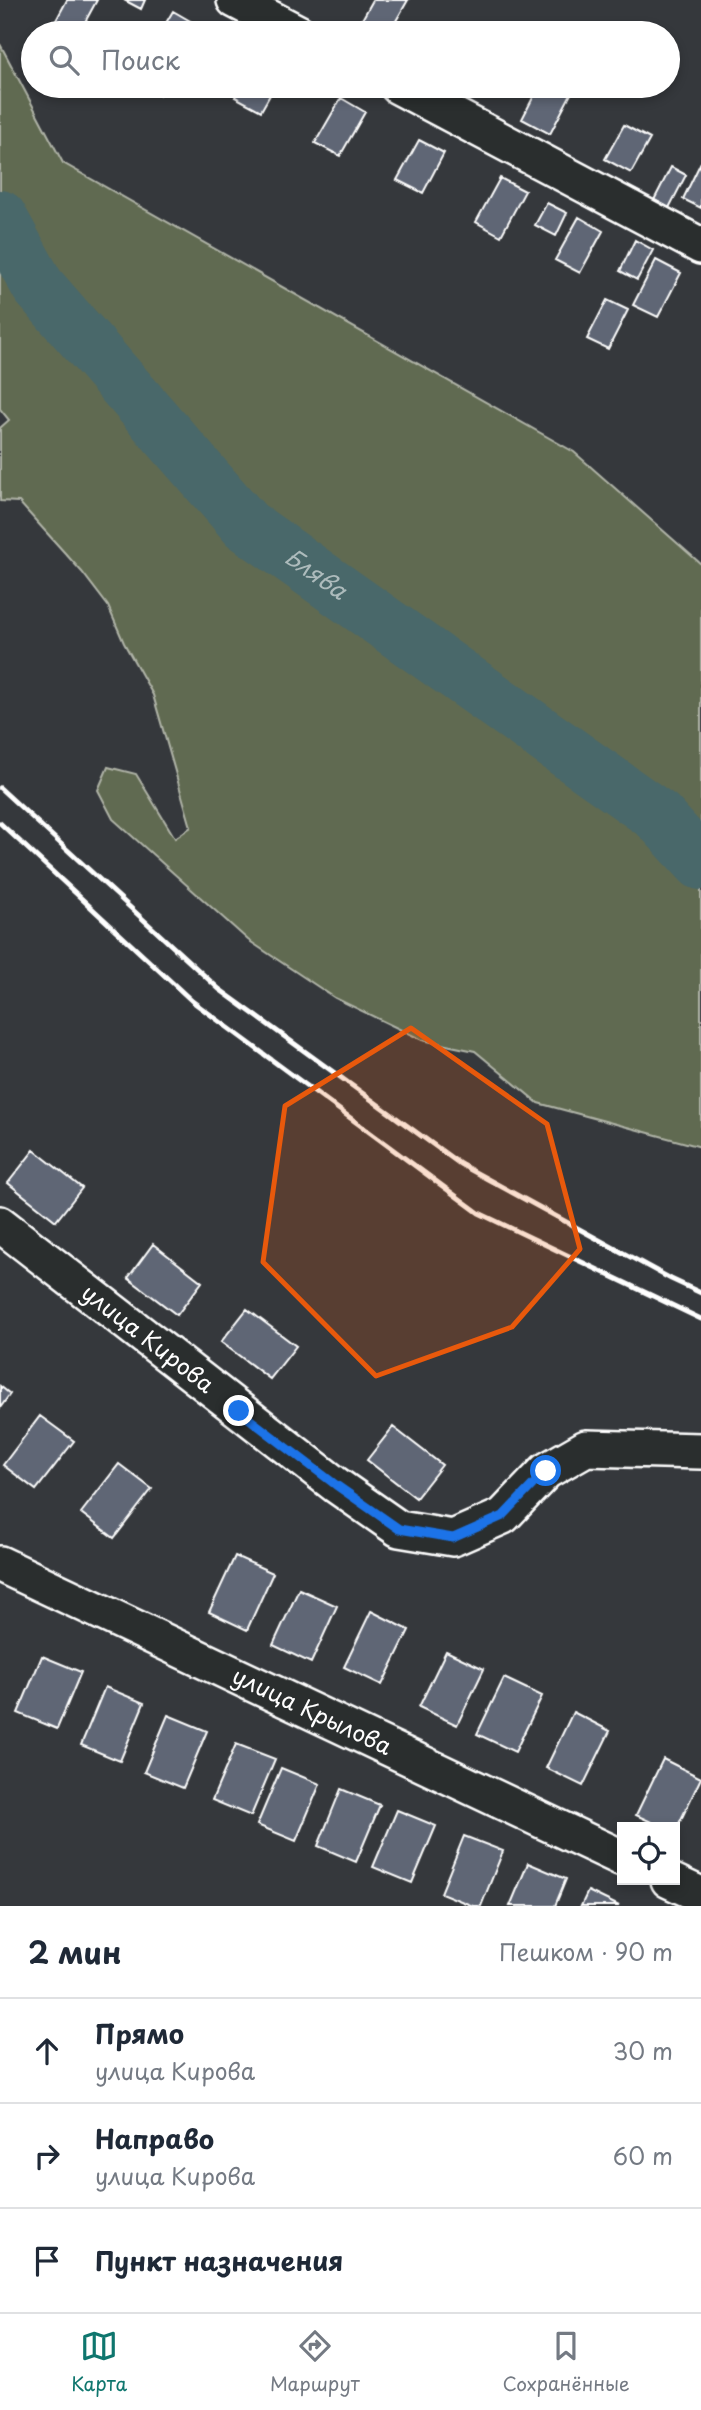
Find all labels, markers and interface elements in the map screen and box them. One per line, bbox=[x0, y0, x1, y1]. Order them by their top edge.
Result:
search box bbox=[21, 21, 680, 98]
text: Поиск bbox=[101, 40, 180, 79]
icon: search bbox=[45, 41, 83, 79]
water label: Блява bbox=[278, 538, 356, 608]
street label: улица Кирова bbox=[75, 1275, 223, 1401]
route end bbox=[223, 1395, 254, 1426]
route start bbox=[530, 1455, 561, 1486]
street label: улица Крылова bbox=[227, 1657, 399, 1763]
map controls bbox=[617, 1822, 680, 1885]
button: locate bbox=[617, 1822, 680, 1885]
text: 2 мин bbox=[28, 1929, 122, 1974]
text: Пешком · 90 m bbox=[499, 1934, 673, 1969]
text: Прямо bbox=[95, 2014, 184, 2053]
icon: ahead bbox=[28, 2032, 66, 2070]
text: 30 m bbox=[612, 2033, 673, 2068]
text: улица Кирова bbox=[95, 2053, 255, 2088]
text: Направо bbox=[95, 2119, 214, 2158]
icon: right bbox=[28, 2137, 66, 2175]
text: 60 m bbox=[613, 2138, 673, 2173]
text: улица Кирова bbox=[95, 2158, 255, 2193]
text: Пункт назначения bbox=[95, 2241, 343, 2280]
icon: arrive bbox=[28, 2242, 66, 2280]
tab: Карта bbox=[71, 2327, 127, 2397]
tab: Маршрут bbox=[270, 2327, 360, 2397]
tab: Сохранённые bbox=[503, 2327, 630, 2397]

